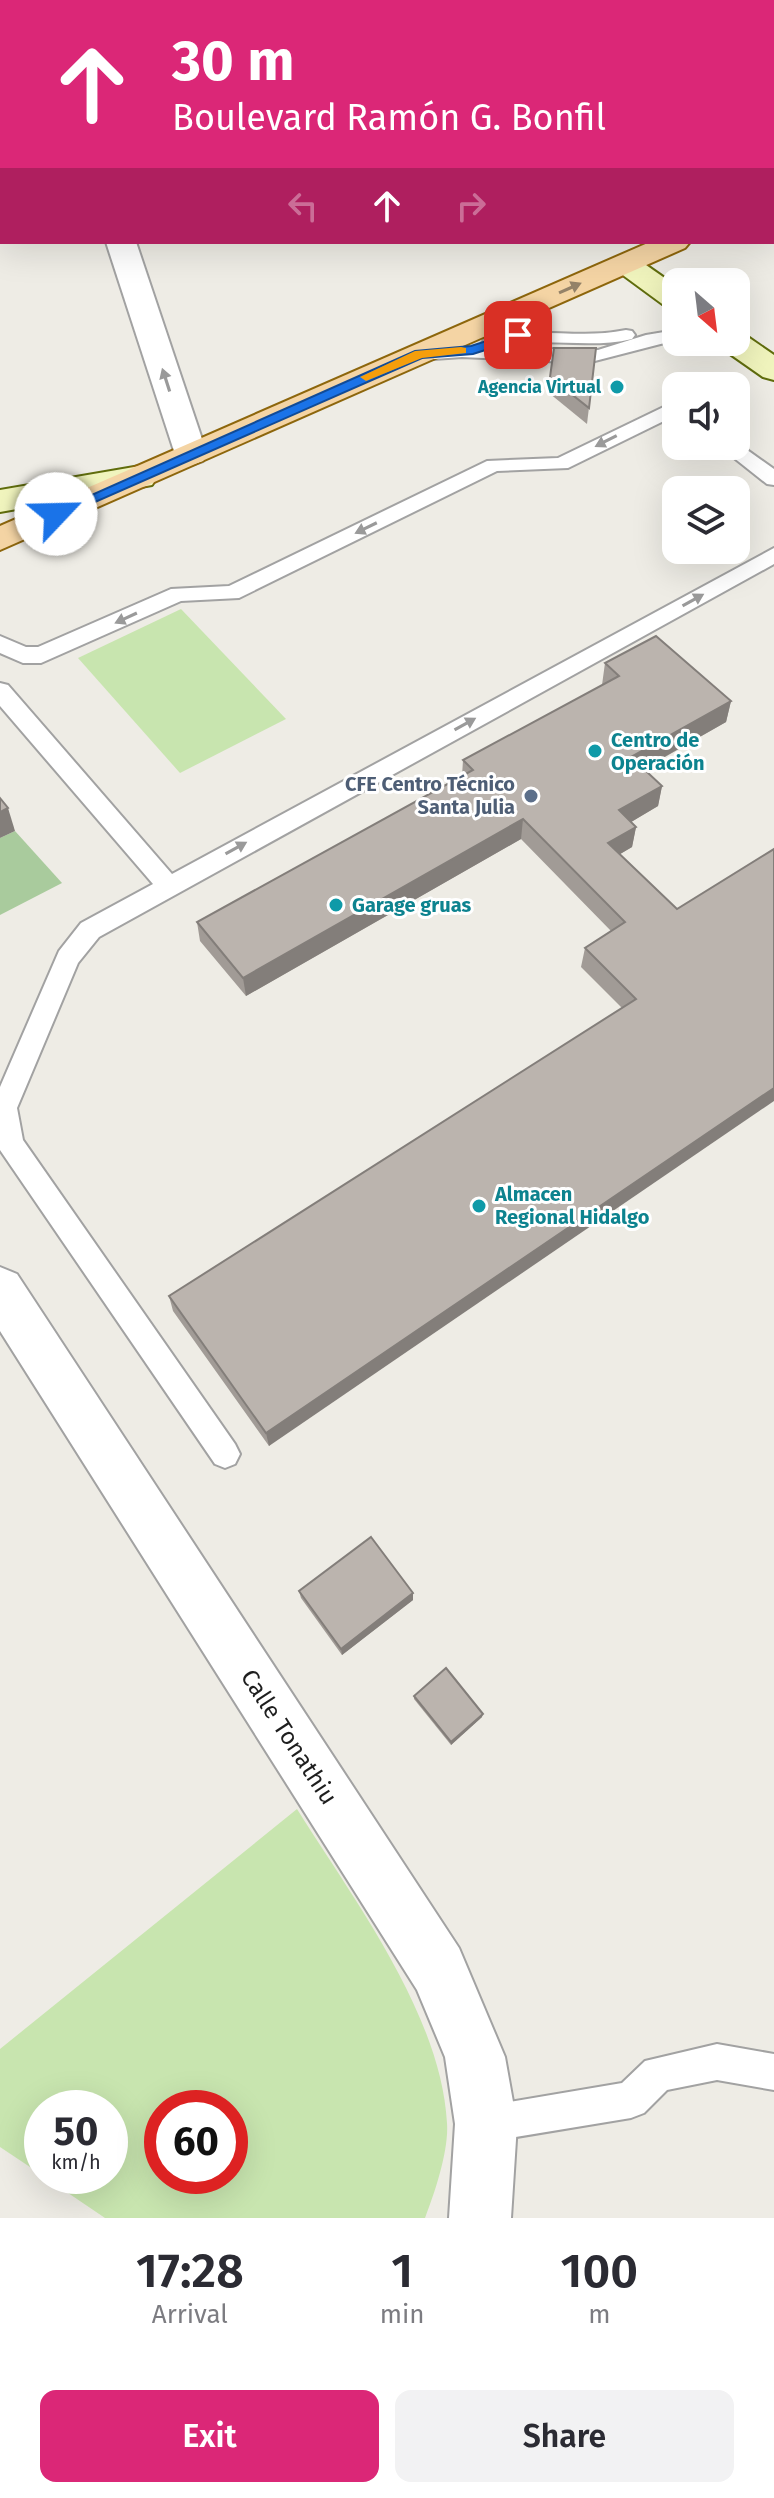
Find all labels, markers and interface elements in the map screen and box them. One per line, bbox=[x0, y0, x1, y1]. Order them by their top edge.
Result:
text: 30 m bbox=[172, 28, 294, 95]
icon: ahead bbox=[40, 32, 144, 136]
text: Boulevard Ramón G. Bonfil bbox=[172, 96, 606, 140]
icon: left bbox=[281, 184, 325, 228]
icon: ahead bbox=[365, 184, 409, 228]
icon: right bbox=[449, 184, 493, 228]
north arrow bbox=[662, 268, 750, 356]
map controls bbox=[662, 268, 750, 564]
one-way arrow bbox=[558, 282, 582, 295]
pin bbox=[484, 301, 552, 369]
icon: arrive bbox=[496, 313, 540, 357]
one-way arrow bbox=[160, 368, 172, 392]
button: sound bbox=[662, 372, 750, 460]
place label: Agencia Virtual bbox=[477, 376, 602, 398]
marker: Agencia Virtual bbox=[608, 378, 626, 396]
one-way arrow bbox=[595, 435, 618, 448]
position arrow bbox=[14, 472, 98, 556]
button: layers bbox=[662, 476, 750, 564]
one-way arrow bbox=[354, 521, 377, 534]
one-way arrow bbox=[682, 593, 704, 607]
one-way arrow bbox=[115, 611, 138, 625]
one-way arrow bbox=[453, 717, 476, 731]
place label: Centro de Operación bbox=[611, 728, 705, 775]
marker: Centro de Operación bbox=[586, 742, 604, 760]
place label: CFE Centro Técnico Santa Julia bbox=[345, 772, 515, 819]
marker: CFE Centro Técnico Santa Julia bbox=[522, 787, 540, 805]
one-way arrow bbox=[225, 842, 248, 855]
place label: Garage gruas bbox=[352, 893, 472, 917]
marker: Garage gruas bbox=[327, 896, 345, 914]
place label: Almacen Regional Hidalgo bbox=[494, 1182, 650, 1229]
marker: Almacen Regional Hidalgo bbox=[470, 1197, 488, 1215]
street label: Calle Tonathiu bbox=[235, 1664, 343, 1810]
speed limit sign: 60 bbox=[144, 2090, 248, 2194]
text: 50 bbox=[54, 2108, 98, 2156]
text: km/h bbox=[51, 2150, 101, 2174]
text: 17:28 bbox=[136, 2242, 244, 2300]
text: 1 bbox=[391, 2242, 413, 2300]
text: 100 bbox=[561, 2242, 638, 2300]
text: Arrival bbox=[152, 2299, 228, 2330]
text: min bbox=[380, 2299, 425, 2330]
text: m bbox=[588, 2299, 610, 2330]
button: Exit bbox=[40, 2390, 379, 2482]
button: Share bbox=[395, 2390, 734, 2482]

